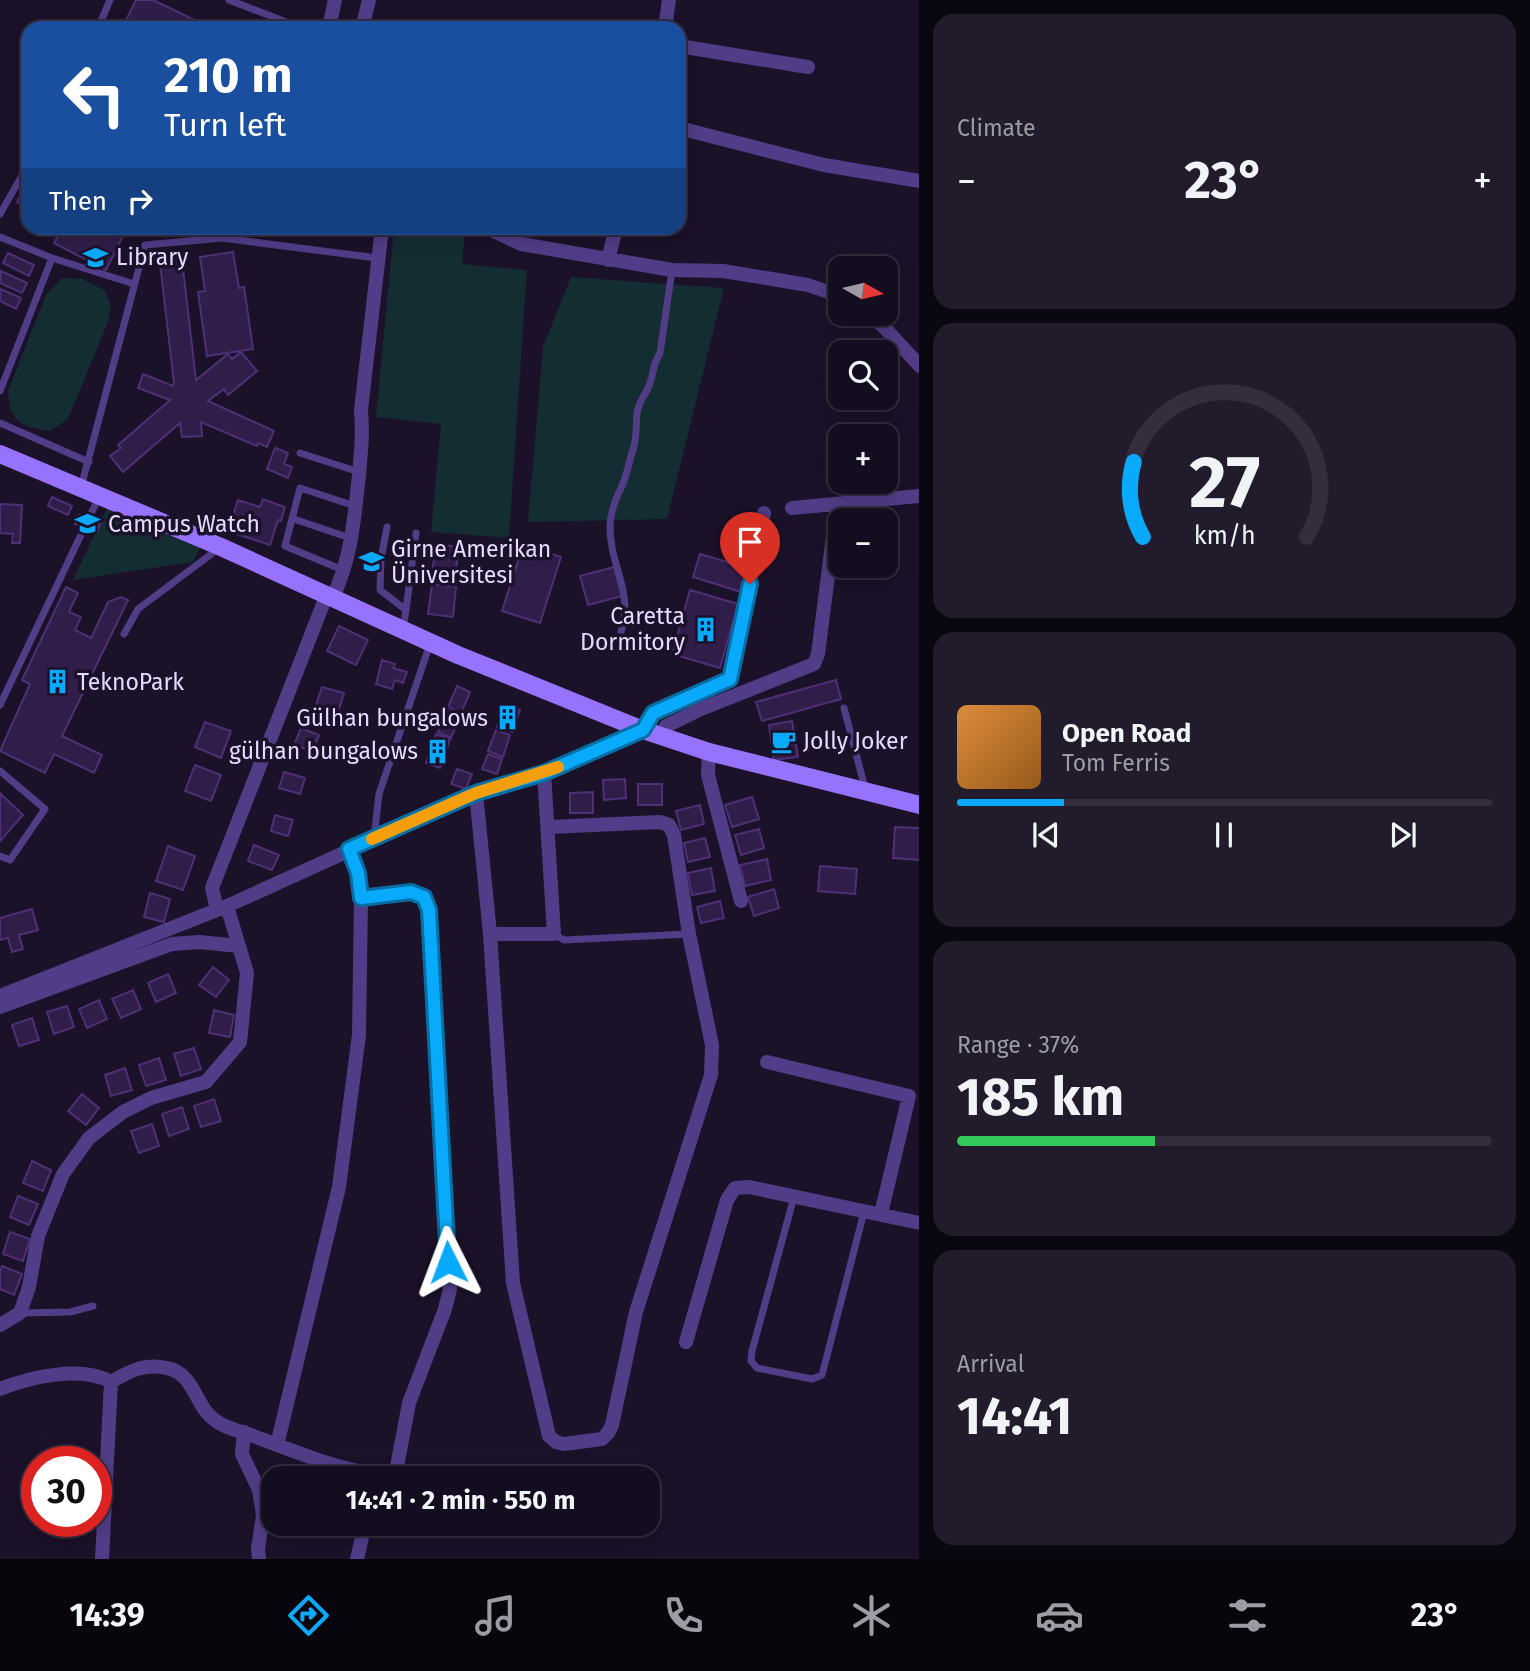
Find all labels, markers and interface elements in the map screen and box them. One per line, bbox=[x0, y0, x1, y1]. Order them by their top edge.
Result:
text: 210 m bbox=[164, 46, 293, 105]
icon: left bbox=[49, 49, 140, 140]
text: Turn left bbox=[164, 106, 286, 144]
text: Climate bbox=[957, 114, 1036, 142]
text: 23° bbox=[1184, 149, 1265, 212]
text: − bbox=[957, 158, 976, 204]
text: + bbox=[1473, 158, 1492, 204]
icon: right bbox=[121, 182, 159, 220]
text: Then bbox=[49, 186, 107, 217]
school or university icon: Library bbox=[82, 243, 110, 271]
place label: Library bbox=[116, 243, 189, 271]
north arrow bbox=[828, 256, 898, 326]
map controls bbox=[828, 256, 898, 578]
button: search bbox=[828, 340, 898, 410]
button: + bbox=[828, 424, 898, 494]
text: 27 bbox=[1189, 439, 1260, 526]
button: − bbox=[828, 508, 898, 578]
school or university icon: Campus Watch bbox=[74, 510, 102, 538]
place label: Campus Watch bbox=[108, 510, 260, 538]
pin bbox=[720, 512, 780, 584]
text: km/h bbox=[1194, 520, 1255, 550]
icon: arrive bbox=[731, 523, 769, 561]
place label: Girne Amerikan Üniversitesi bbox=[391, 535, 551, 589]
school or university icon: Girne Amerikan Üniversitesi bbox=[357, 548, 385, 576]
place label: Caretta Dormitory bbox=[580, 602, 686, 656]
building icon: Caretta Dormitory bbox=[691, 615, 719, 643]
building icon: TeknoPark bbox=[43, 668, 71, 696]
place label: TeknoPark bbox=[77, 668, 184, 696]
place label: Gülhan bungalows bbox=[296, 704, 488, 732]
building icon: Gülhan bungalows bbox=[494, 704, 522, 732]
text: Open Road bbox=[1062, 718, 1191, 749]
cafe icon: Jolly Joker bbox=[769, 727, 797, 755]
place label: Jolly Joker bbox=[803, 727, 908, 755]
place label: gülhan bungalows bbox=[229, 737, 418, 765]
building icon: gülhan bungalows bbox=[424, 737, 452, 765]
text: Tom Ferris bbox=[1062, 749, 1170, 777]
icon: previous bbox=[1027, 816, 1065, 854]
icon: pause bbox=[1205, 816, 1243, 854]
icon: next bbox=[1384, 816, 1422, 854]
text: Range · 37% bbox=[957, 1031, 1079, 1059]
text: 185 km bbox=[957, 1066, 1124, 1129]
position arrow bbox=[411, 1225, 485, 1299]
text: Arrival bbox=[957, 1350, 1024, 1378]
text: 14:41 bbox=[957, 1385, 1073, 1448]
speed limit sign: 30 bbox=[21, 1446, 112, 1537]
text: 14:41 · 2 min · 550 m bbox=[346, 1485, 575, 1516]
icon: directions bbox=[284, 1591, 333, 1640]
icon: music bbox=[471, 1591, 520, 1640]
icon: phone bbox=[659, 1591, 708, 1640]
icon: climate bbox=[847, 1591, 896, 1640]
icon: car bbox=[1035, 1591, 1084, 1640]
icon: filters bbox=[1223, 1591, 1272, 1640]
text: 14:39 bbox=[69, 1596, 145, 1634]
text: 23° bbox=[1411, 1596, 1460, 1634]

